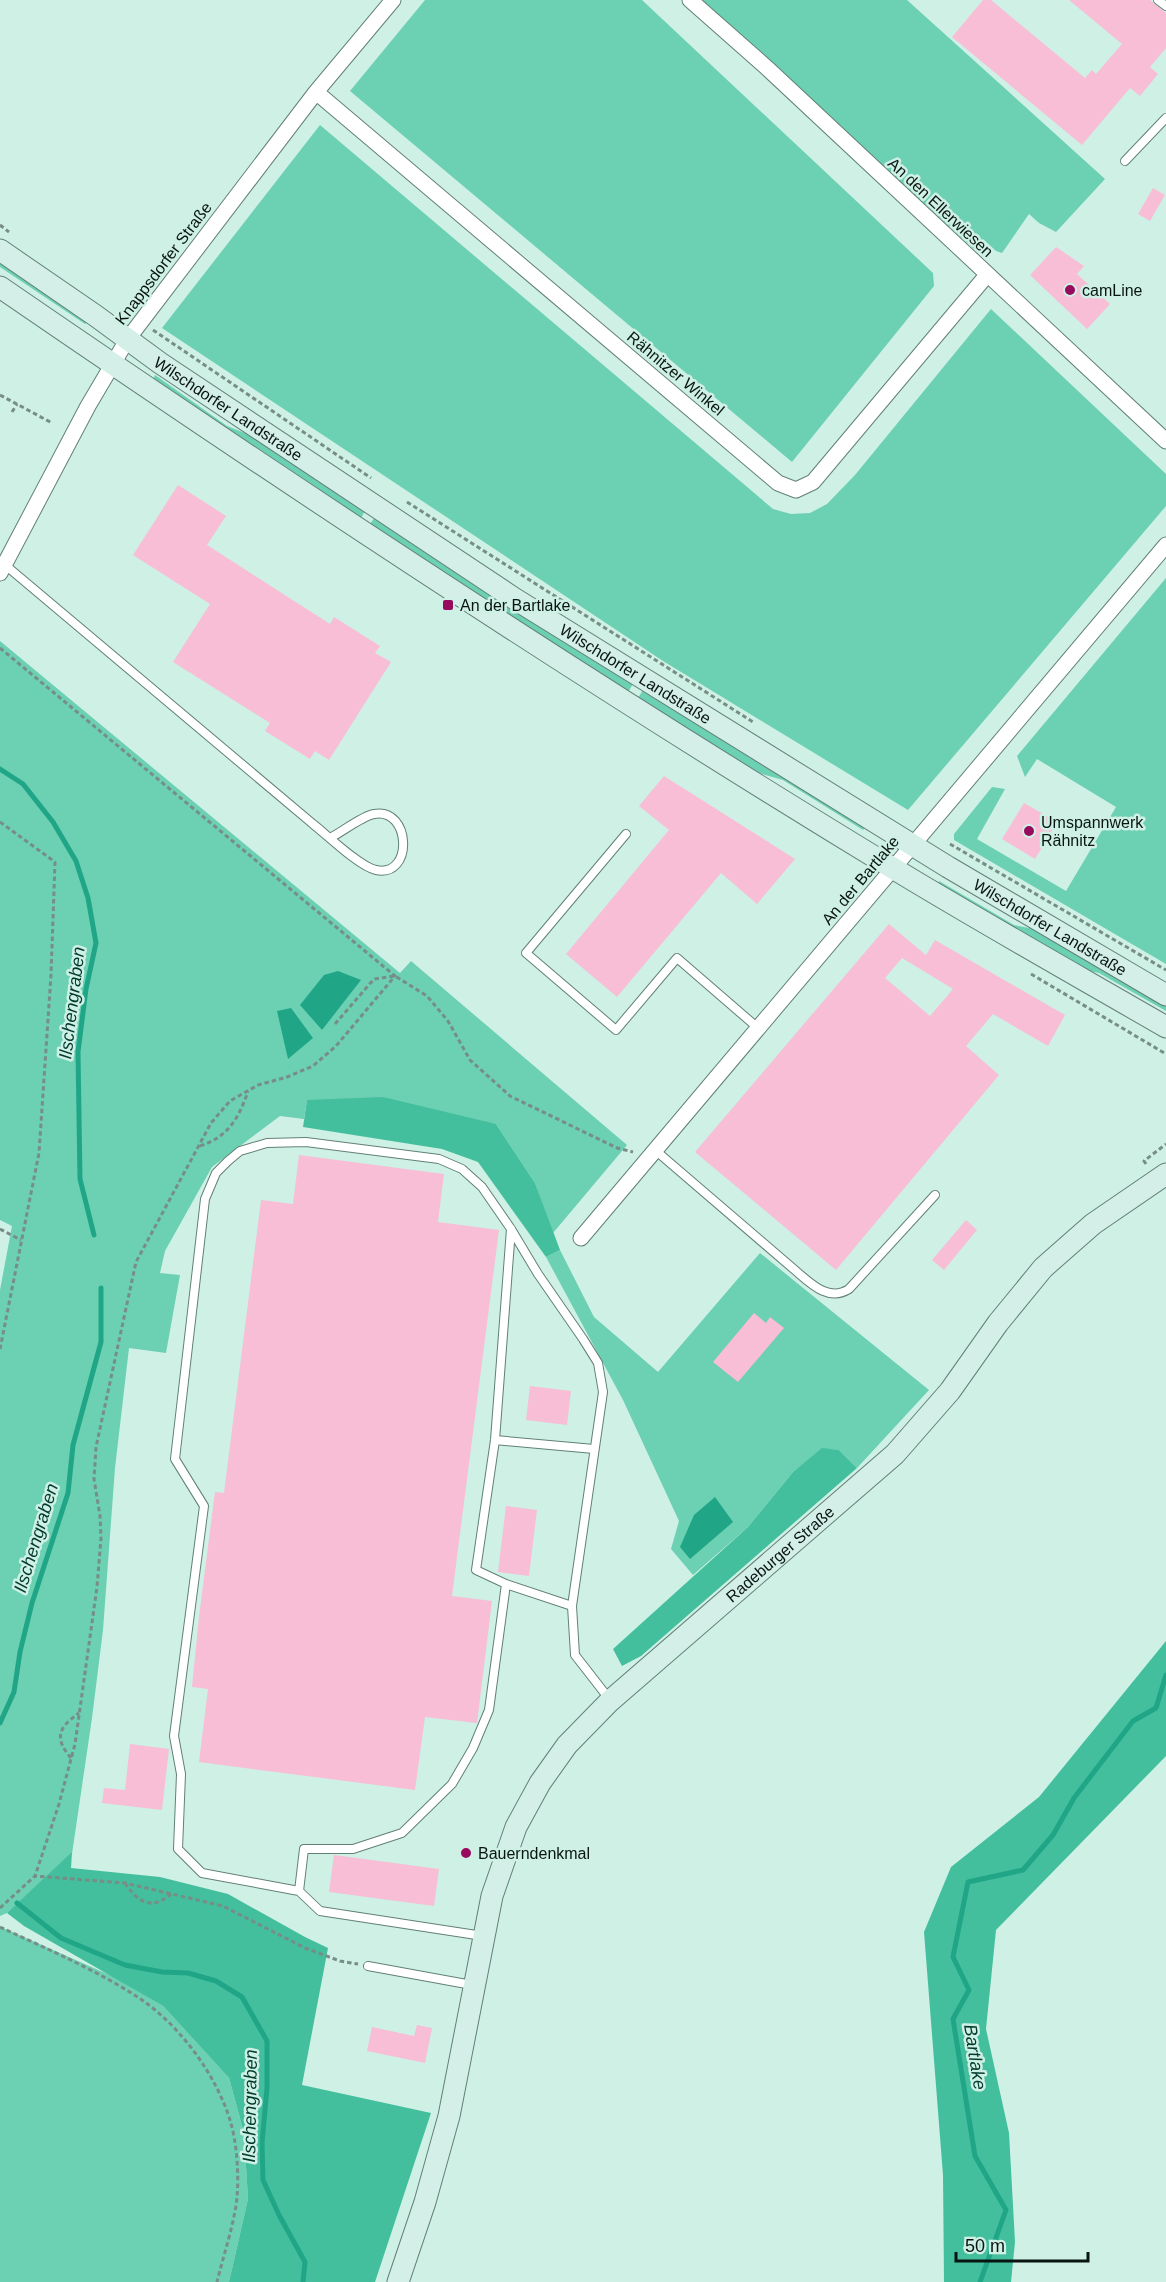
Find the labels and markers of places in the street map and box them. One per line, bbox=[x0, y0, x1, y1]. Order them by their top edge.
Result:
place label: camLine bbox=[1082, 282, 1143, 299]
marker: camLine bbox=[1063, 283, 1077, 297]
place label: An der Bartlake bbox=[460, 597, 570, 614]
marker: An der Bartlake bbox=[441, 598, 455, 612]
place label: Umspannwerk Rähnitz bbox=[1041, 814, 1144, 849]
marker: Umspannwerk Rähnitz bbox=[1022, 824, 1036, 838]
place label: Bauerndenkmal bbox=[478, 1845, 590, 1862]
marker: Bauerndenkmal bbox=[459, 1846, 473, 1860]

